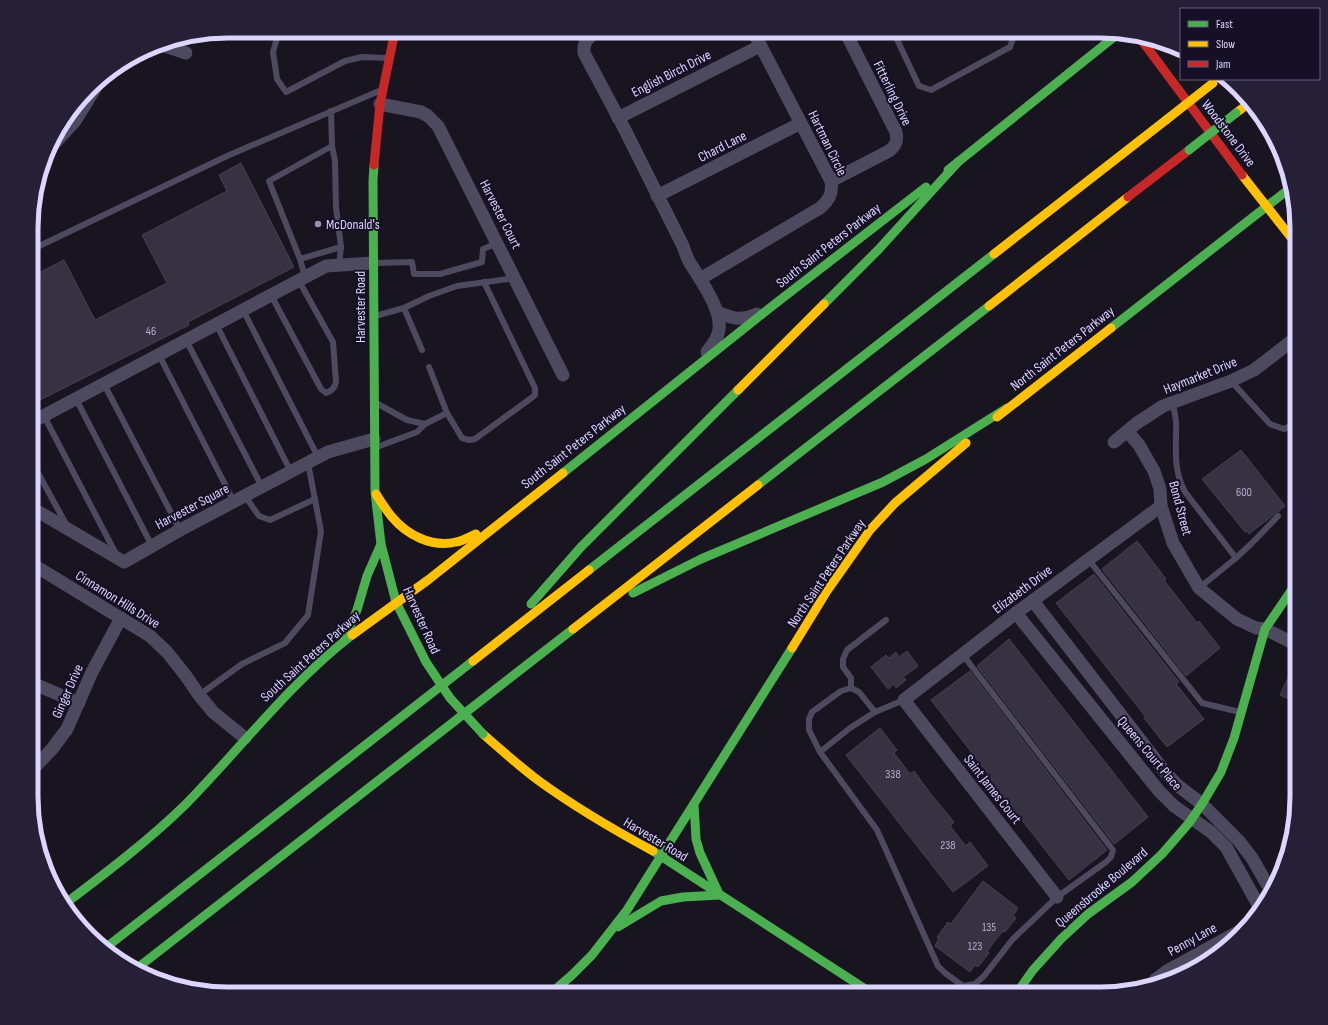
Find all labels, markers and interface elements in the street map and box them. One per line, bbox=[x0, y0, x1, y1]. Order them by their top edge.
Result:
legend bbox=[1180, 8, 1320, 80]
text: Fast bbox=[1216, 17, 1233, 32]
text: Slow bbox=[1216, 37, 1235, 52]
street label: English Birch Drive bbox=[629, 46, 714, 101]
text: Jam bbox=[1215, 57, 1231, 72]
street label: Fitterling Drive bbox=[870, 58, 916, 128]
street label: Woodstone Drive bbox=[1198, 96, 1259, 170]
street label: Hartman Circle bbox=[804, 108, 851, 179]
street label: Chard Lane bbox=[695, 127, 749, 166]
street label: Harvester Court bbox=[476, 177, 525, 252]
street label: South Saint Peters Parkway bbox=[773, 199, 884, 291]
place label: McDonald's bbox=[326, 216, 380, 233]
marker: McDonald's bbox=[313, 219, 323, 229]
street label: Harvester Road bbox=[352, 271, 369, 343]
street label: North Saint Peters Parkway bbox=[1007, 302, 1118, 394]
house number: 46 bbox=[146, 324, 156, 339]
street label: Haymarket Drive bbox=[1161, 353, 1239, 398]
street label: South Saint Peters Parkway bbox=[518, 400, 629, 492]
street label: Bond Street bbox=[1165, 479, 1196, 537]
street label: Harvester Square bbox=[152, 480, 232, 533]
house number: 600 bbox=[1236, 485, 1252, 500]
street label: North Saint Peters Parkway bbox=[784, 515, 869, 631]
street label: Elizabeth Drive bbox=[989, 562, 1055, 617]
street label: Cinnamon Hills Drive bbox=[72, 567, 163, 632]
street label: Harvester Road bbox=[399, 584, 444, 657]
street label: South Saint Peters Parkway bbox=[257, 607, 364, 705]
street label: Ginger Drive bbox=[48, 661, 87, 721]
street label: Queens Court Place bbox=[1114, 713, 1185, 794]
street label: Saint James Court bbox=[960, 751, 1025, 827]
house number: 338 bbox=[885, 767, 901, 782]
street label: Harvester Road bbox=[621, 814, 691, 865]
house number: 238 bbox=[940, 838, 956, 853]
street label: Queensbrooke Boulevard bbox=[1052, 844, 1151, 931]
street label: Penny Lane bbox=[1165, 919, 1220, 960]
house number: 135 bbox=[982, 920, 996, 935]
house number: 123 bbox=[968, 939, 982, 954]

